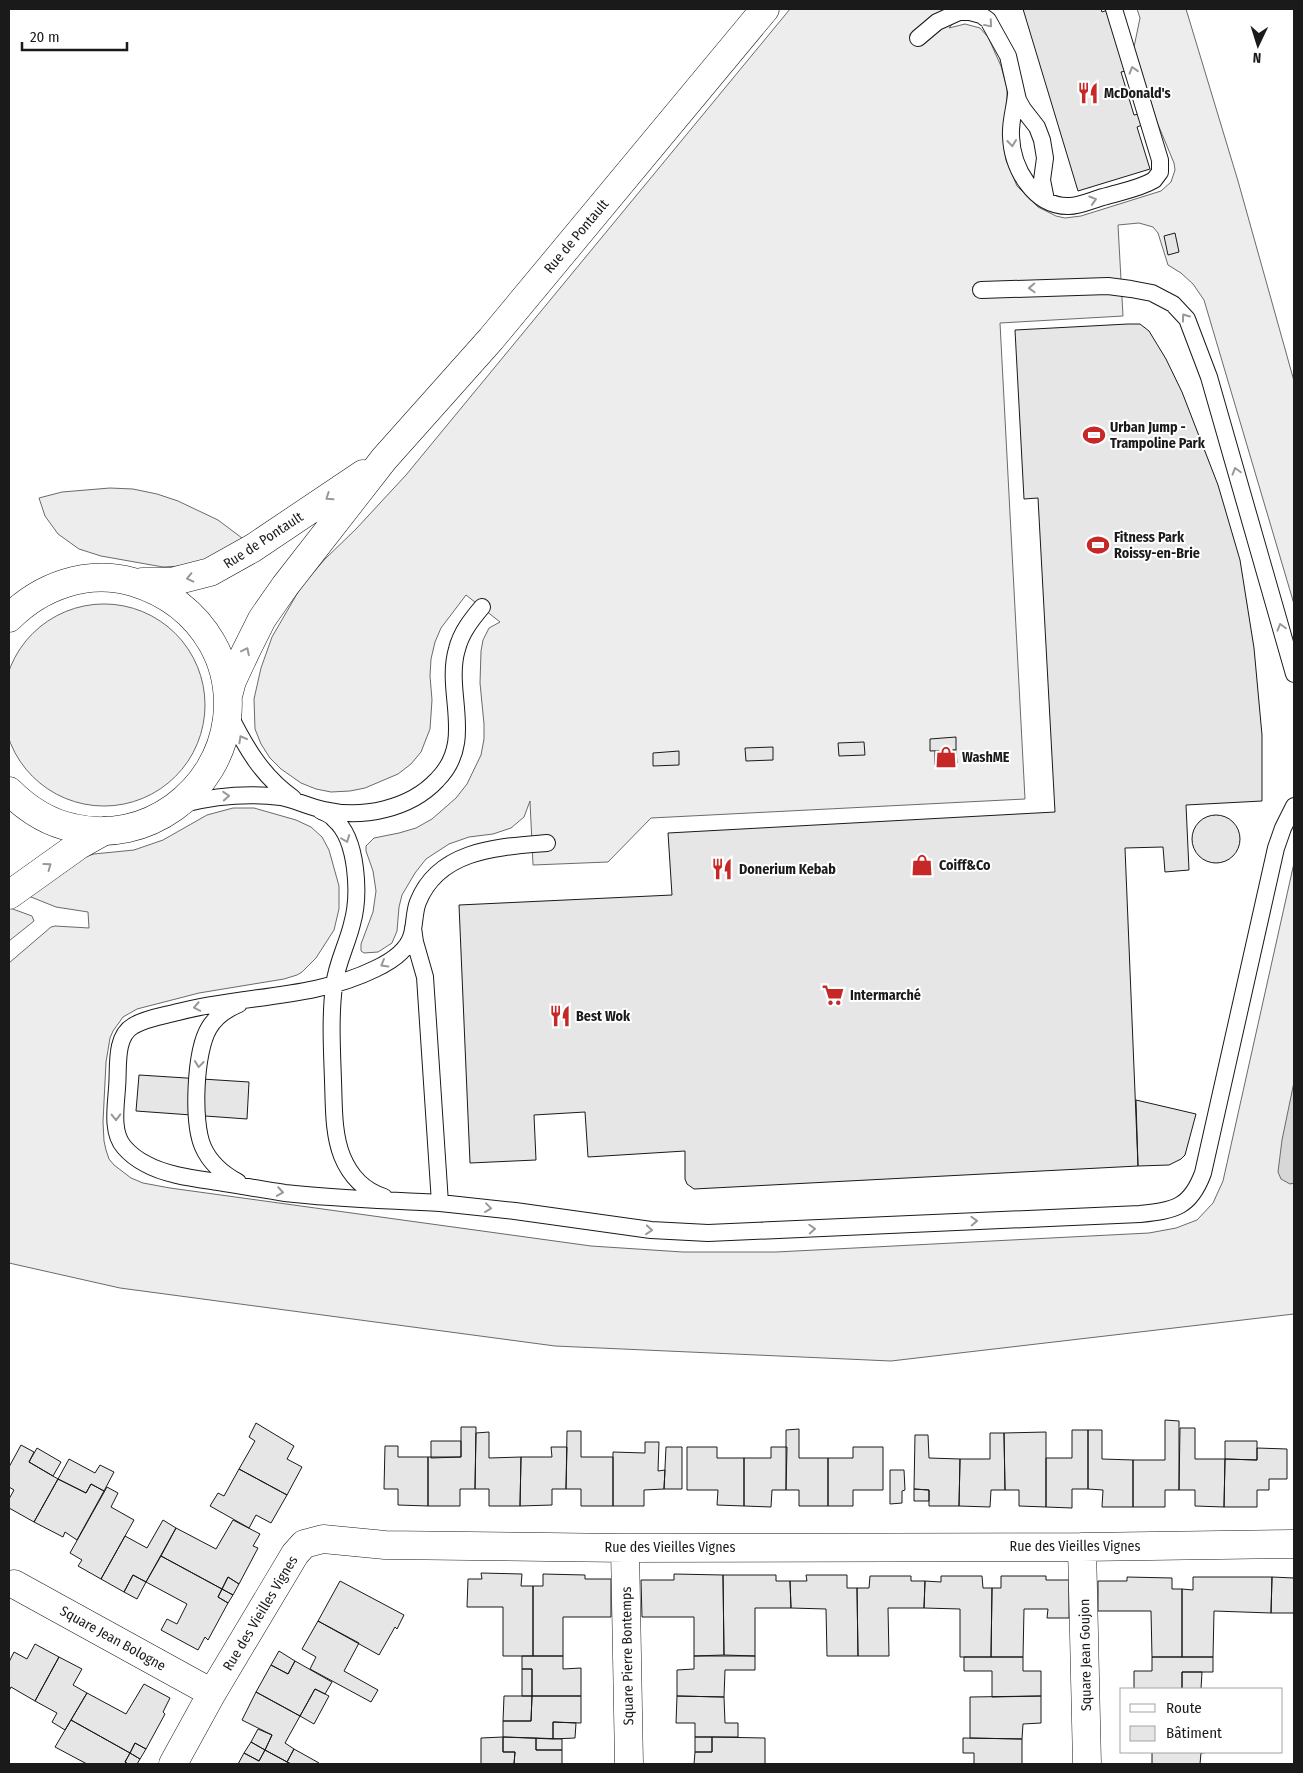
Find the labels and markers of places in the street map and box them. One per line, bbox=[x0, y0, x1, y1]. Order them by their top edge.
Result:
restaurant icon: McDonald's bbox=[1075, 80, 1101, 106]
place label: McDonald's bbox=[1104, 85, 1171, 102]
place label: Urban Jump - Trampoline Park bbox=[1110, 419, 1206, 452]
sports icon: Urban Jump - Trampoline Park bbox=[1081, 422, 1107, 448]
place label: Fitness Park Roissy-en-Brie bbox=[1114, 529, 1200, 562]
sports icon: Fitness Park Roissy-en-Brie bbox=[1085, 532, 1111, 558]
shop icon: WashME bbox=[933, 744, 959, 770]
place label: WashME bbox=[962, 749, 1010, 766]
shop icon: Coiff&Co bbox=[909, 852, 935, 878]
restaurant icon: Donerium Kebab bbox=[709, 856, 735, 882]
place label: Coiff&Co bbox=[939, 857, 991, 874]
place label: Donerium Kebab bbox=[739, 861, 836, 878]
supermarket icon: Intermarché bbox=[820, 982, 846, 1008]
place label: Intermarché bbox=[850, 987, 921, 1004]
restaurant icon: Best Wok bbox=[547, 1003, 573, 1029]
place label: Best Wok bbox=[576, 1008, 631, 1025]

